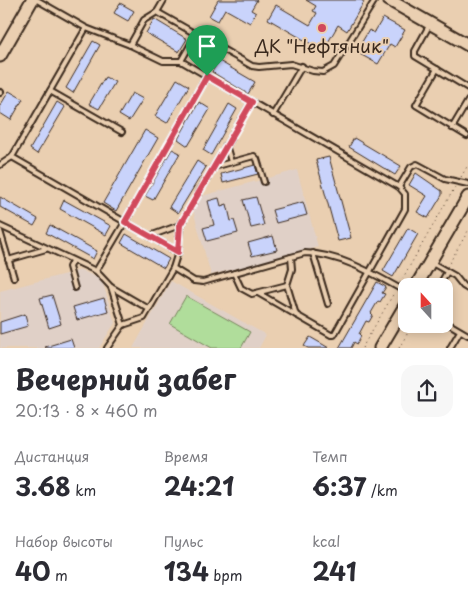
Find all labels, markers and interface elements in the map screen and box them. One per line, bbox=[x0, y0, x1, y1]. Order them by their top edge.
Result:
marker: ДК "Нефтяник" bbox=[316, 22, 328, 34]
pin bbox=[186, 25, 228, 76]
icon: arrive bbox=[193, 32, 221, 60]
place label: ДК "Нефтяник" bbox=[254, 32, 389, 59]
north arrow bbox=[398, 278, 452, 332]
map controls bbox=[398, 278, 453, 333]
text: Вечерний забег bbox=[15, 357, 236, 400]
button: share bbox=[401, 365, 453, 417]
text: 20:13 · 8 × 460 m bbox=[15, 398, 158, 422]
text: Дистанция bbox=[15, 446, 89, 467]
text: Время bbox=[164, 446, 208, 467]
text: Темп bbox=[312, 446, 348, 467]
text: 3.68 bbox=[15, 467, 71, 505]
text: 24:21 bbox=[164, 467, 234, 505]
text: 6:37 bbox=[312, 467, 366, 505]
text: km bbox=[71, 480, 96, 501]
text: /km bbox=[366, 480, 398, 501]
text: Набор высоты bbox=[15, 531, 113, 552]
text: Пульс bbox=[164, 531, 203, 552]
text: kcal bbox=[312, 531, 340, 552]
text: 40 bbox=[15, 552, 51, 590]
text: 134 bbox=[164, 552, 209, 590]
text: 241 bbox=[312, 552, 357, 590]
text: m bbox=[51, 565, 68, 586]
text: bpm bbox=[209, 565, 243, 586]

